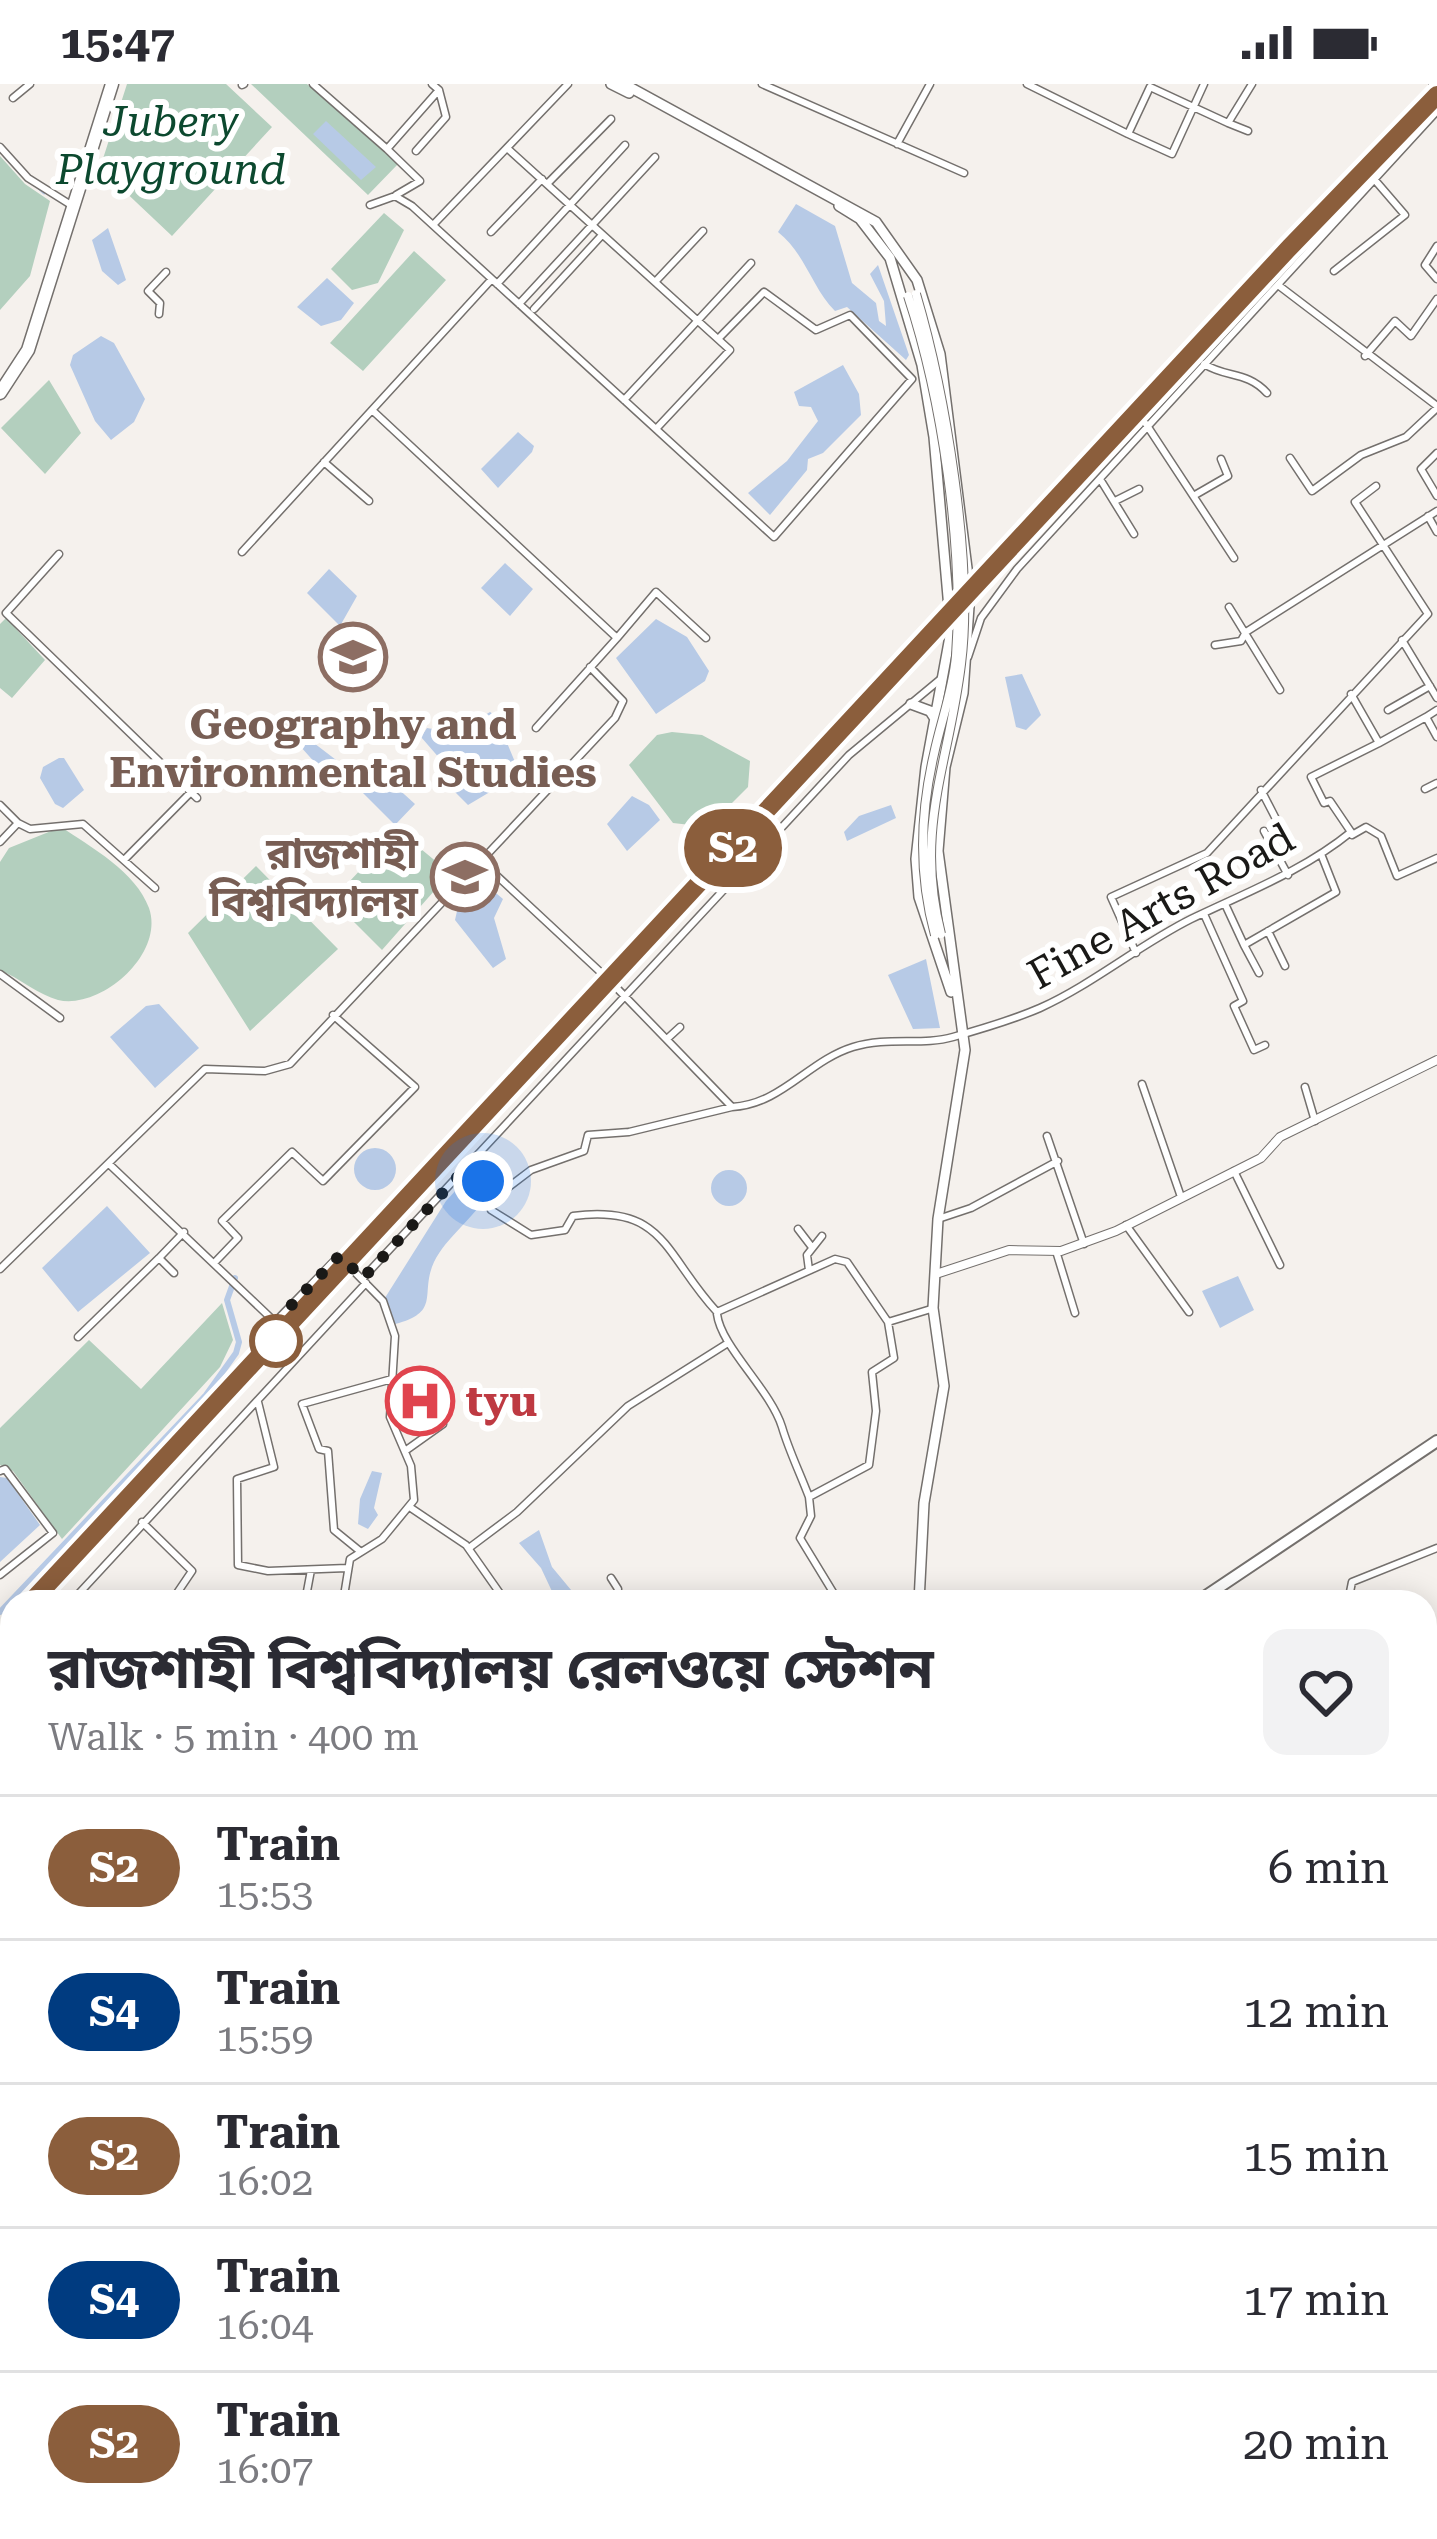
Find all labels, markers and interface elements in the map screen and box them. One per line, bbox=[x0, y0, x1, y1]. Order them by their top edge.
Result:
text: 15:47 bbox=[60, 16, 175, 69]
park label: Jubery Playground bbox=[55, 97, 286, 194]
school or university icon: Geography and Environmental Studies bbox=[318, 622, 388, 692]
place label: Geography and Environmental Studies bbox=[109, 700, 597, 797]
line badge: S2 bbox=[679, 809, 787, 887]
street label: Fine Arts Road bbox=[1020, 813, 1302, 999]
text: S2 bbox=[708, 823, 758, 872]
place label: রাজশাহী বিশ্ববিদ্যালয় bbox=[208, 829, 419, 926]
school or university icon: রাজশাহী বিশ্ববিদ্যালয় bbox=[430, 842, 500, 912]
your location bbox=[453, 1151, 513, 1211]
unlabelled marker bbox=[251, 1316, 301, 1366]
hospital icon: tyu bbox=[385, 1366, 455, 1436]
place label: tyu bbox=[466, 1377, 537, 1426]
button: heart bbox=[1263, 1629, 1389, 1755]
text: রাজশাহী বিশ্ববিদ্যালয় রেলওয়ে স্টেশন bbox=[48, 1635, 934, 1702]
text: Walk · 5 min · 400 m bbox=[48, 1714, 419, 1760]
text: Train bbox=[216, 1818, 340, 1871]
text: 6 min bbox=[1268, 1841, 1389, 1894]
text: S2 bbox=[89, 1843, 139, 1892]
text: 15:53 bbox=[216, 1871, 313, 1917]
text: Train bbox=[216, 1962, 340, 2015]
text: 12 min bbox=[1243, 1985, 1389, 2038]
text: S4 bbox=[89, 1987, 139, 2036]
text: 15:59 bbox=[216, 2015, 313, 2061]
text: Train bbox=[216, 2106, 340, 2159]
text: 15 min bbox=[1243, 2129, 1389, 2182]
text: S2 bbox=[89, 2131, 139, 2180]
text: 16:02 bbox=[216, 2159, 313, 2205]
text: Train bbox=[216, 2250, 340, 2303]
text: 17 min bbox=[1243, 2273, 1389, 2326]
text: S4 bbox=[89, 2275, 139, 2324]
text: 16:04 bbox=[216, 2303, 313, 2349]
text: Train bbox=[216, 2394, 340, 2447]
text: 20 min bbox=[1243, 2417, 1389, 2470]
text: S2 bbox=[89, 2419, 139, 2468]
text: 16:07 bbox=[216, 2447, 313, 2493]

